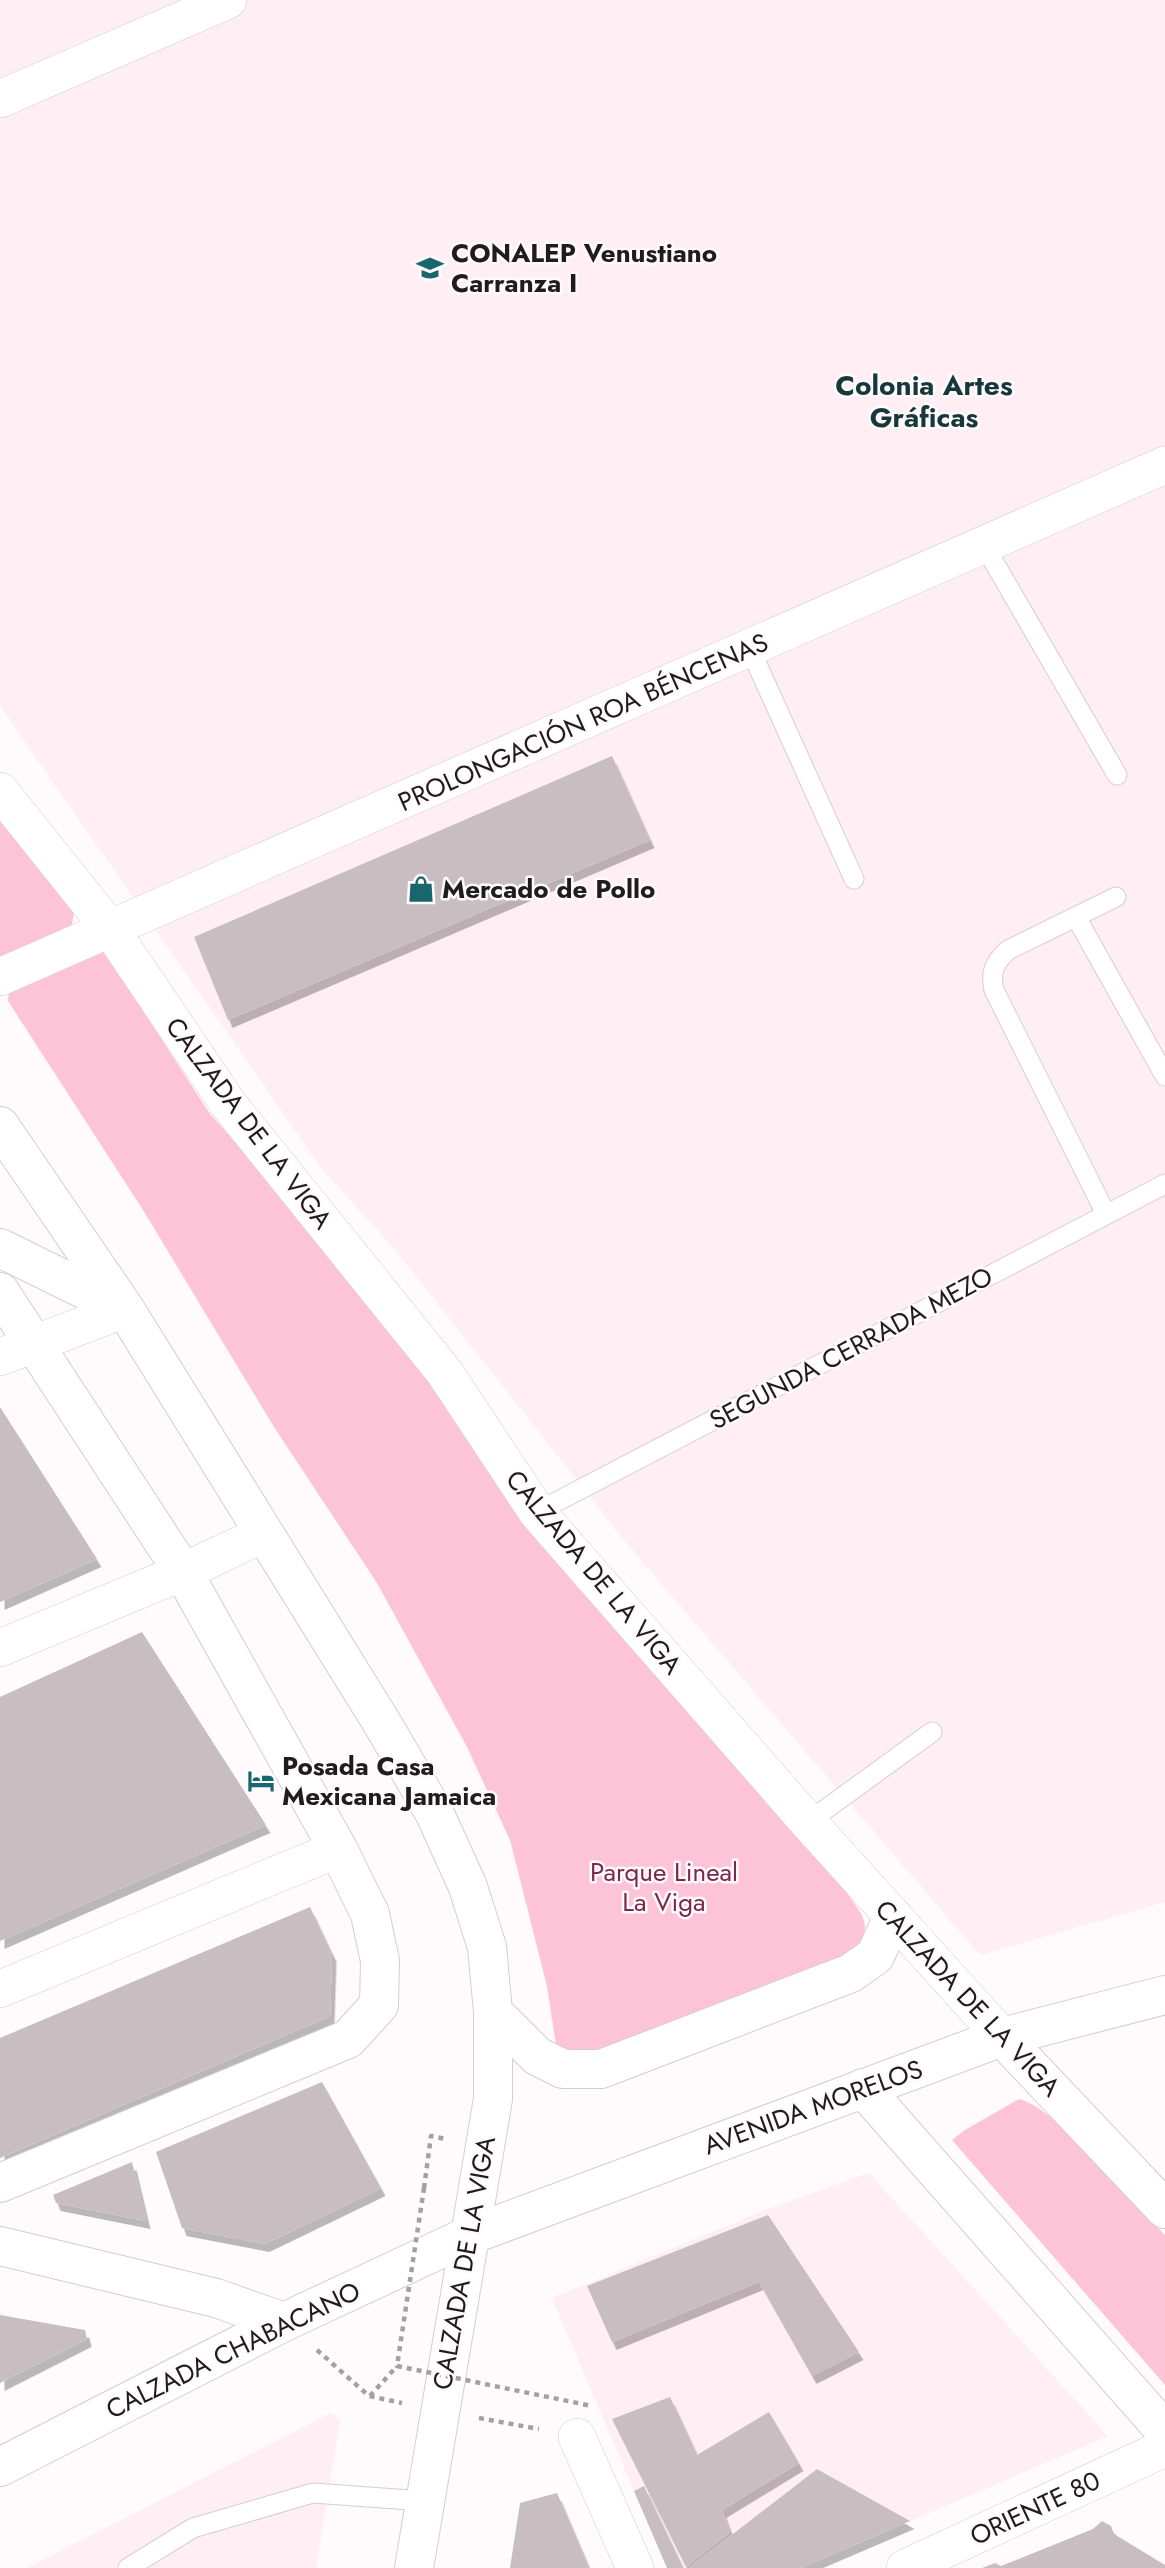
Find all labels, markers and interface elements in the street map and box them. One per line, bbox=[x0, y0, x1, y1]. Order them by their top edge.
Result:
place label: CONALEP Venustiano Carranza I bbox=[451, 234, 717, 302]
school or university icon: CONALEP Venustiano Carranza I bbox=[415, 253, 445, 283]
district label: Colonia Artes Gráficas bbox=[835, 365, 1013, 438]
street label: PROLONGACIÓN ROA BÉNCENAS bbox=[392, 623, 774, 821]
place label: Mercado de Pollo bbox=[442, 870, 655, 908]
shop icon: Mercado de Pollo bbox=[406, 874, 436, 904]
street label: CALZADA DE LA VIGA bbox=[157, 1009, 342, 1238]
street label: SEGUNDA CERRADA MEZO bbox=[703, 1257, 999, 1439]
street label: CALZADA DE LA VIGA bbox=[497, 1461, 692, 1683]
place label: Posada Casa Mexicana Jamaica bbox=[282, 1747, 496, 1815]
hotel icon: Posada Casa Mexicana Jamaica bbox=[246, 1766, 276, 1796]
park label: Parque Lineal La Viga bbox=[590, 1853, 738, 1921]
street label: CALZADA DE LA VIGA bbox=[867, 1891, 1070, 2105]
street label: AVENIDA MORELOS bbox=[698, 2050, 928, 2164]
street label: CALZADA DE LA VIGA bbox=[423, 2132, 505, 2393]
street label: CALZADA CHABACANO bbox=[99, 2272, 367, 2428]
street label: ORIENTE 80 bbox=[964, 2461, 1106, 2555]

